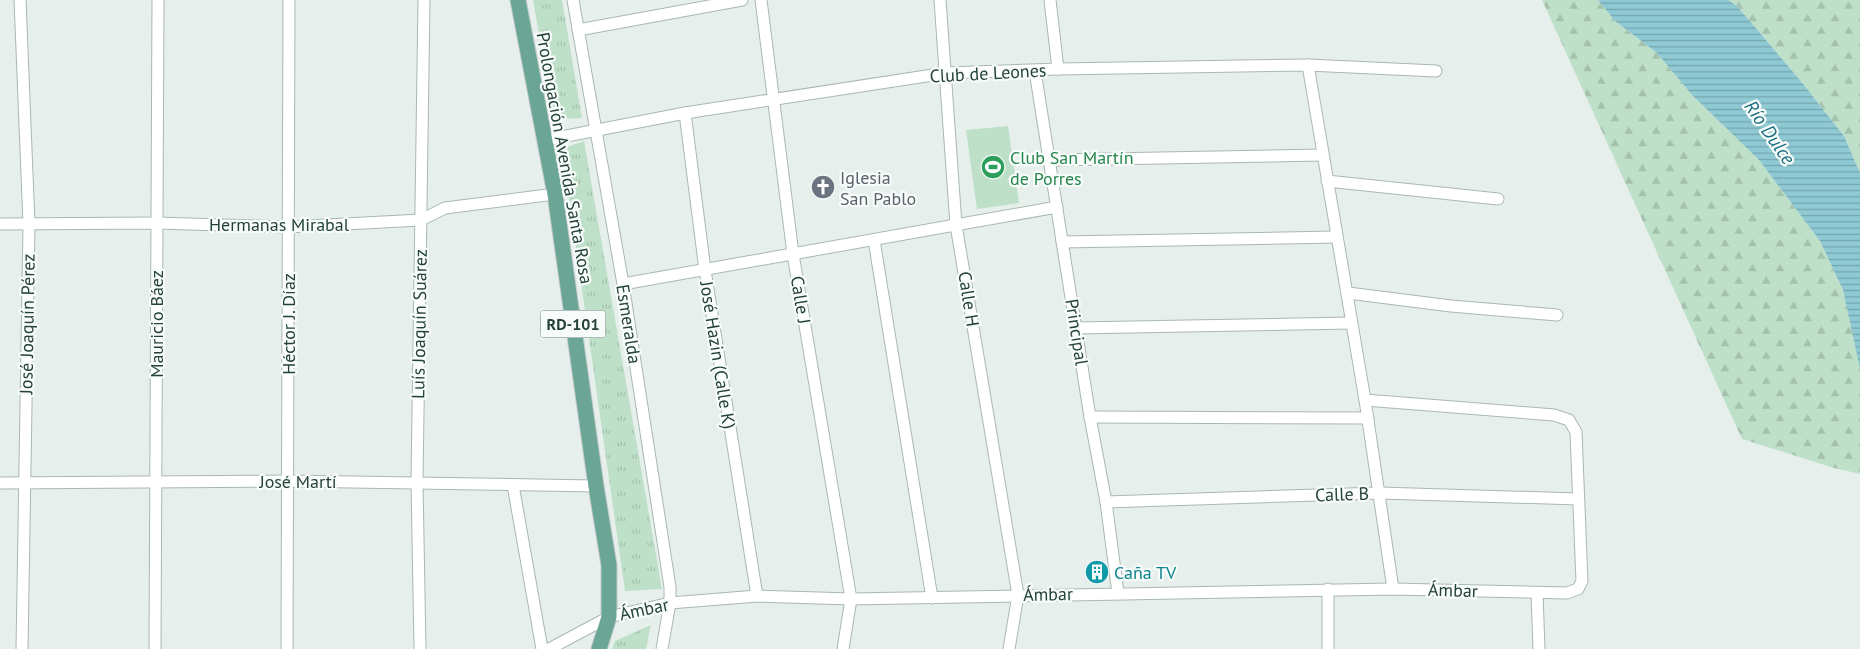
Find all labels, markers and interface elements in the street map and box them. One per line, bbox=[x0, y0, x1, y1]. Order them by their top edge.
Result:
street label: Prolongación Avenida Santa Rosa bbox=[532, 30, 598, 286]
street label: Club de Leones bbox=[929, 58, 1047, 88]
water label: Río Dulce bbox=[1739, 95, 1801, 169]
place label: Club San Martín de Porres bbox=[1010, 146, 1134, 190]
sports icon: Club San Martín de Porres bbox=[980, 154, 1006, 180]
place label: Iglesia San Pablo bbox=[840, 166, 916, 210]
church icon: Iglesia San Pablo bbox=[810, 174, 836, 200]
street label: Hermanas Mirabal bbox=[209, 213, 350, 236]
street label: Luís Joaquín Suárez bbox=[406, 249, 432, 399]
street label: José Joaquín Pérez bbox=[14, 253, 40, 396]
street label: Mauricio Báez bbox=[145, 270, 168, 378]
street label: Calle H bbox=[953, 270, 985, 328]
street label: Héctor J. Díaz bbox=[277, 273, 300, 375]
street label: Calle J bbox=[786, 274, 816, 326]
street label: José Hazin (Calle K) bbox=[695, 278, 741, 431]
street label: Esmeralda bbox=[611, 283, 647, 365]
street label: Principal bbox=[1060, 297, 1094, 368]
road number: RD-101 bbox=[540, 310, 606, 338]
street label: José Martí bbox=[258, 470, 337, 493]
street label: Calle B bbox=[1315, 482, 1369, 506]
building icon: Caña TV bbox=[1084, 559, 1110, 585]
place label: Caña TV bbox=[1114, 561, 1177, 584]
street label: Ámbar bbox=[1428, 578, 1478, 602]
street label: Ámbar bbox=[1023, 582, 1073, 606]
street label: Ámbar bbox=[617, 593, 671, 625]

